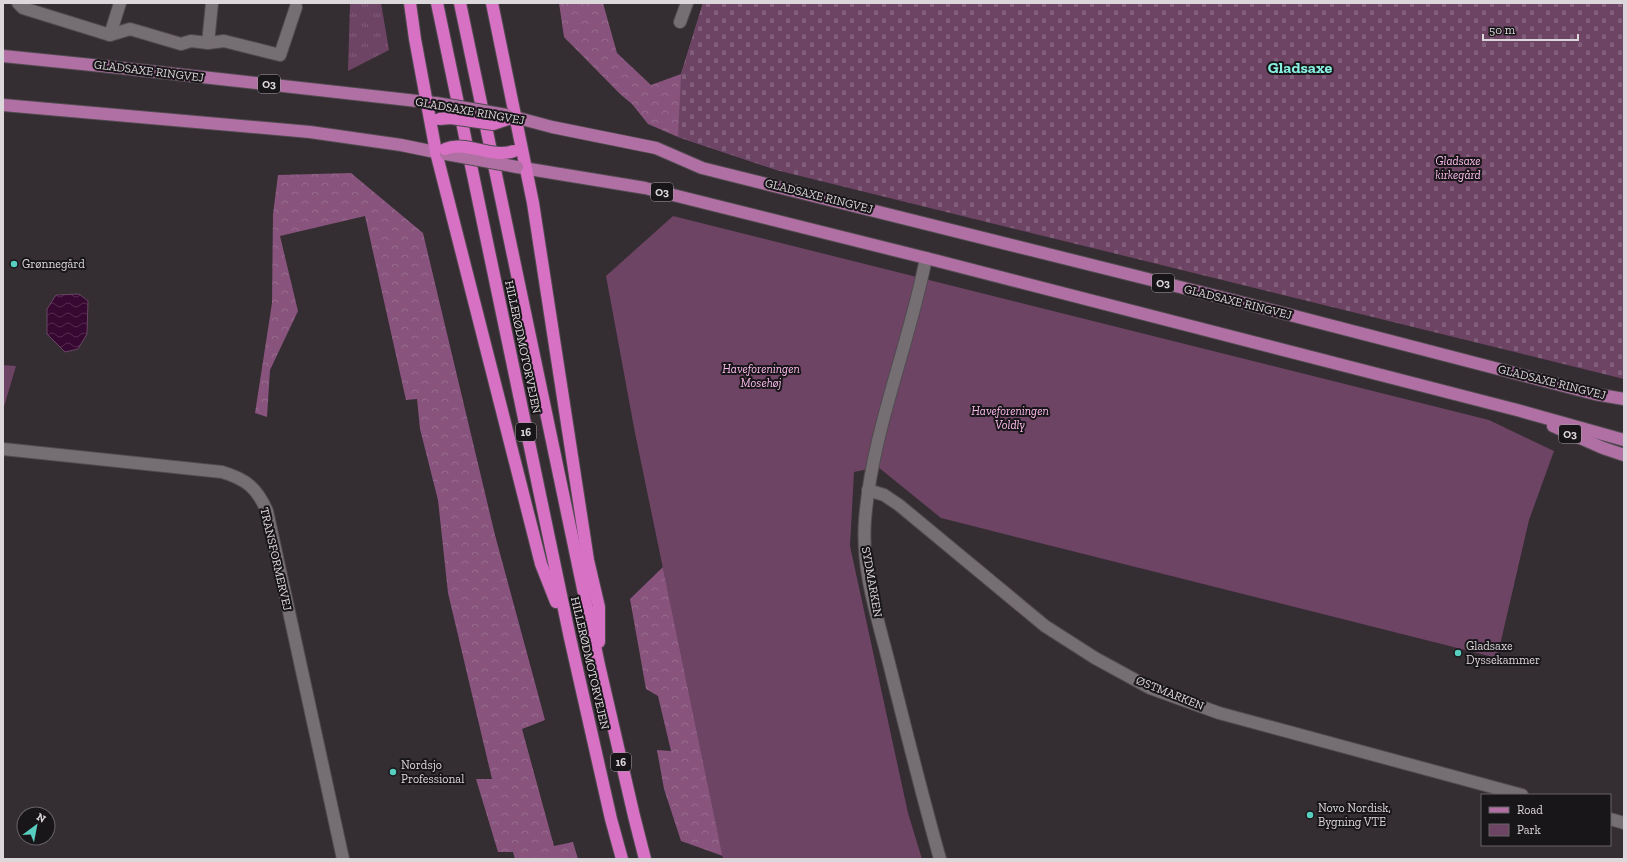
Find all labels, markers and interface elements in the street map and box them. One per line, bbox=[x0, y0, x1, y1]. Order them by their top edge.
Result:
scale bar bbox=[1483, 16, 1578, 42]
text: 50 m bbox=[1489, 23, 1516, 37]
street label: GLADSAXE RINGVEJ bbox=[93, 57, 205, 85]
district label: Gladsaxe bbox=[1268, 58, 1332, 77]
road number: O3 bbox=[258, 75, 280, 93]
street label: GLADSAXE RINGVEJ bbox=[414, 94, 526, 128]
park label: Gladsaxe kirkegård bbox=[1435, 154, 1481, 182]
street label: GLADSAXE RINGVEJ bbox=[764, 176, 875, 216]
road number: O3 bbox=[651, 183, 673, 201]
place label: Grønnegård bbox=[22, 257, 85, 271]
marker: Grønnegård bbox=[9, 259, 19, 269]
road number: O3 bbox=[1152, 274, 1174, 292]
street label: HILLERØDMOTORVEJEN bbox=[502, 279, 544, 415]
street label: GLADSAXE RINGVEJ bbox=[1183, 282, 1294, 322]
park label: Haveforeningen Mosehøj bbox=[722, 362, 800, 390]
street label: GLADSAXE RINGVEJ bbox=[1497, 362, 1608, 402]
park label: Haveforeningen Voldly bbox=[971, 404, 1049, 432]
road number: 16 bbox=[516, 423, 536, 441]
road number: O3 bbox=[1559, 425, 1581, 443]
street label: TRANSFORMERVEJ bbox=[257, 506, 295, 613]
street label: SYDMARKEN bbox=[859, 546, 885, 619]
street label: HILLERØDMOTORVEJEN bbox=[568, 595, 612, 731]
place label: Gladsaxe Dyssekammer bbox=[1466, 639, 1540, 667]
marker: Gladsaxe Dyssekammer bbox=[1453, 648, 1463, 658]
street label: ØSTMARKEN bbox=[1134, 673, 1206, 713]
road number: 16 bbox=[611, 753, 631, 771]
place label: Nordsjo Professional bbox=[401, 758, 464, 786]
marker: Nordsjo Professional bbox=[388, 767, 398, 777]
legend bbox=[1481, 794, 1611, 846]
place label: Novo Nordisk, Bygning VTE bbox=[1318, 801, 1391, 829]
text: Road bbox=[1517, 803, 1543, 817]
north arrow bbox=[16, 806, 56, 846]
text: N bbox=[34, 810, 49, 826]
marker: Novo Nordisk, Bygning VTE bbox=[1305, 810, 1315, 820]
text: Park bbox=[1517, 823, 1542, 837]

